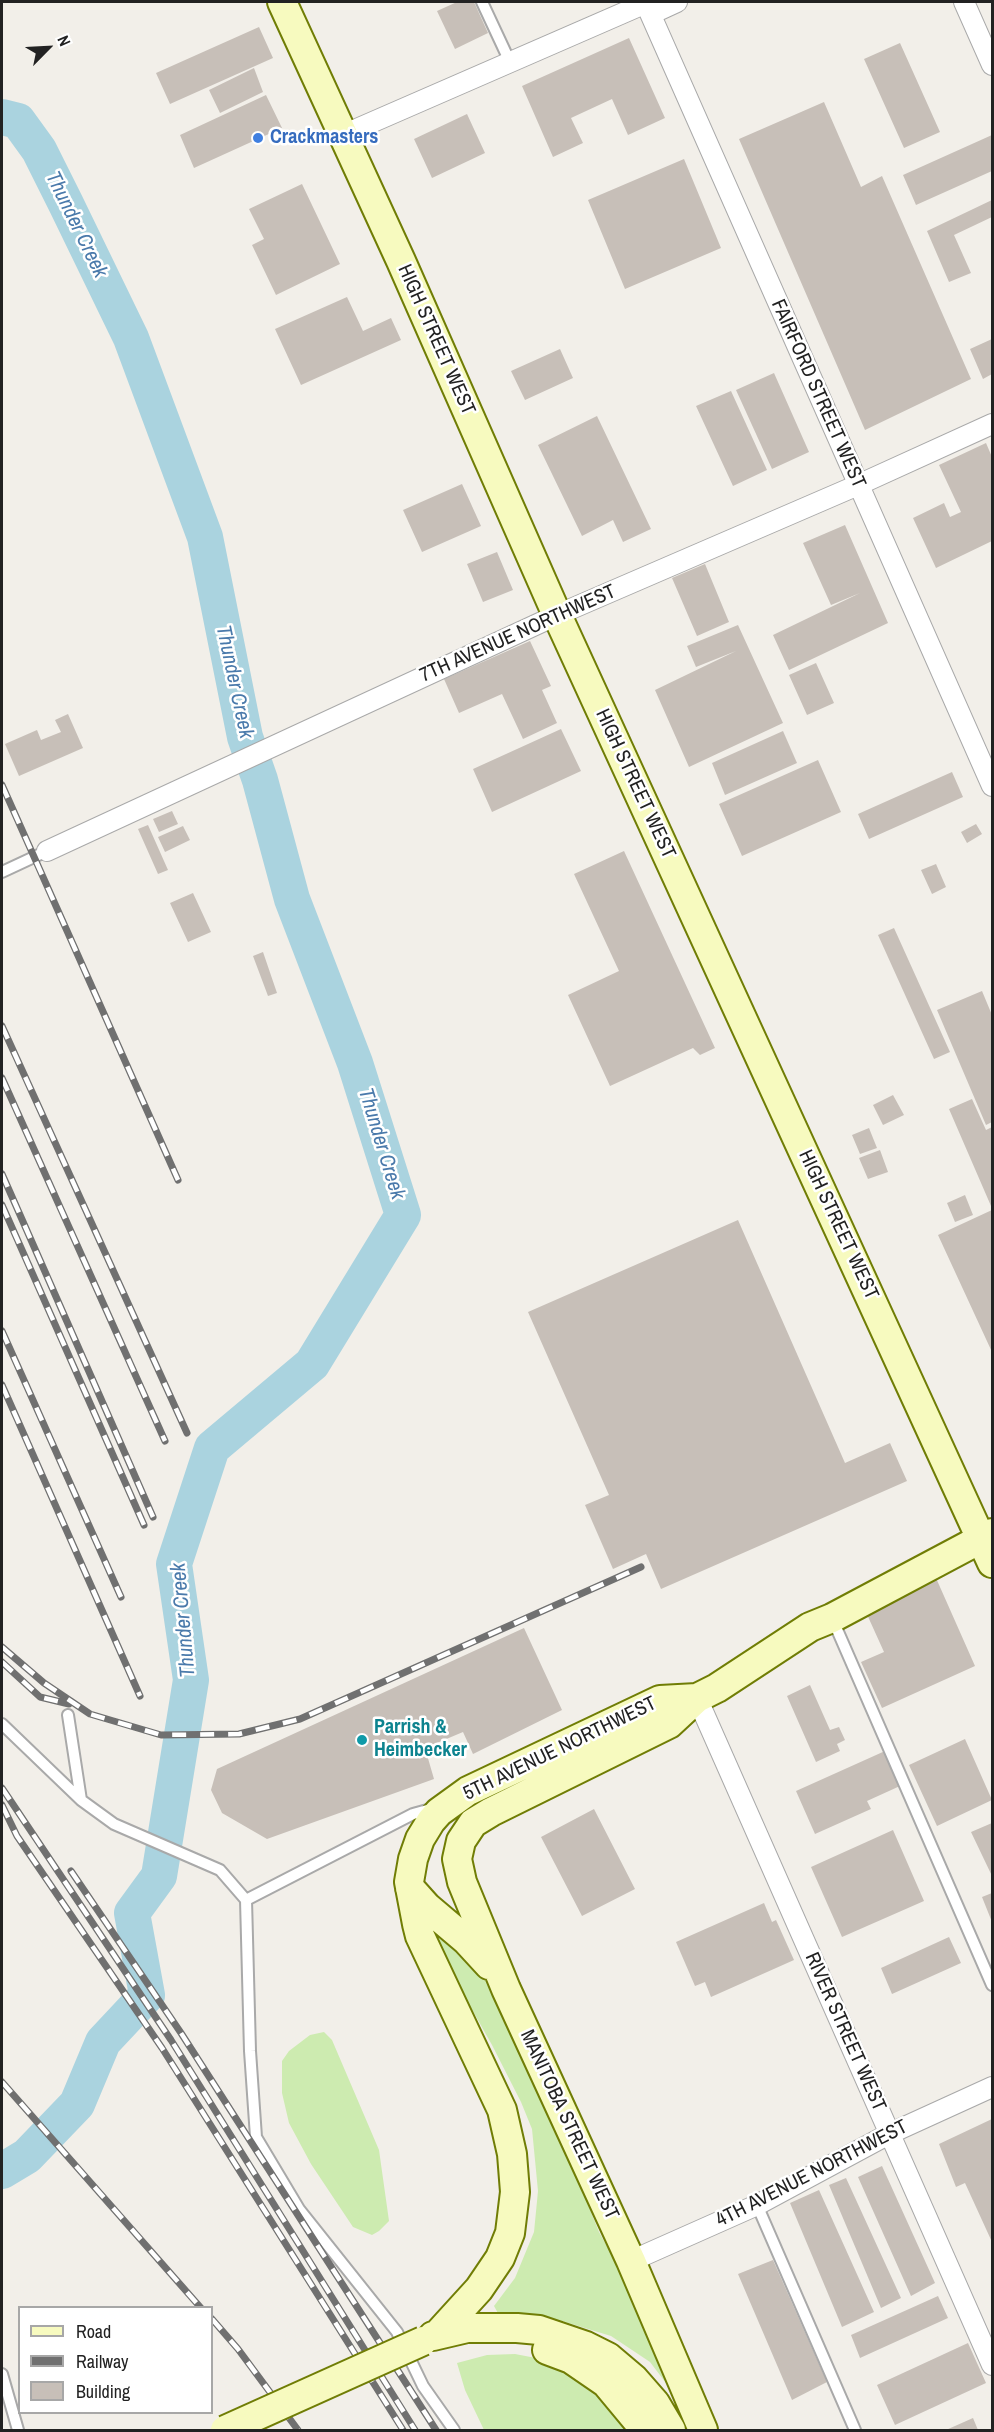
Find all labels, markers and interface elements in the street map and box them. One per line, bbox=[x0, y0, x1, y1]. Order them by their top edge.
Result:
north arrow bbox=[18, 18, 78, 78]
text: N bbox=[52, 32, 76, 49]
place label: Crackmasters bbox=[270, 126, 378, 150]
marker: Crackmasters bbox=[251, 131, 265, 145]
water label: Thunder Creek bbox=[40, 168, 112, 282]
street label: HIGH STREET WEST bbox=[392, 261, 480, 419]
street label: FAIRFORD STREET WEST bbox=[766, 296, 870, 492]
street label: 7TH AVENUE NORTHWEST bbox=[416, 580, 620, 688]
water label: Thunder Creek bbox=[210, 623, 258, 741]
street label: HIGH STREET WEST bbox=[590, 705, 680, 863]
water label: Thunder Creek bbox=[352, 1085, 410, 1203]
street label: HIGH STREET WEST bbox=[793, 1146, 883, 1304]
water label: Thunder Creek bbox=[166, 1562, 202, 1678]
street label: 5TH AVENUE NORTHWEST bbox=[460, 1692, 660, 1806]
place label: Parrish & Heimbecker bbox=[374, 1716, 467, 1763]
marker: Parrish & Heimbecker bbox=[355, 1733, 369, 1747]
street label: RIVER STREET WEST bbox=[799, 1949, 891, 2115]
street label: MANITOBA STREET WEST bbox=[514, 2026, 624, 2224]
street label: 4TH AVENUE NORTHWEST bbox=[712, 2115, 912, 2233]
legend bbox=[18, 2306, 213, 2414]
text: Road bbox=[76, 2319, 111, 2344]
text: Railway bbox=[76, 2349, 129, 2374]
text: Building bbox=[76, 2379, 130, 2404]

